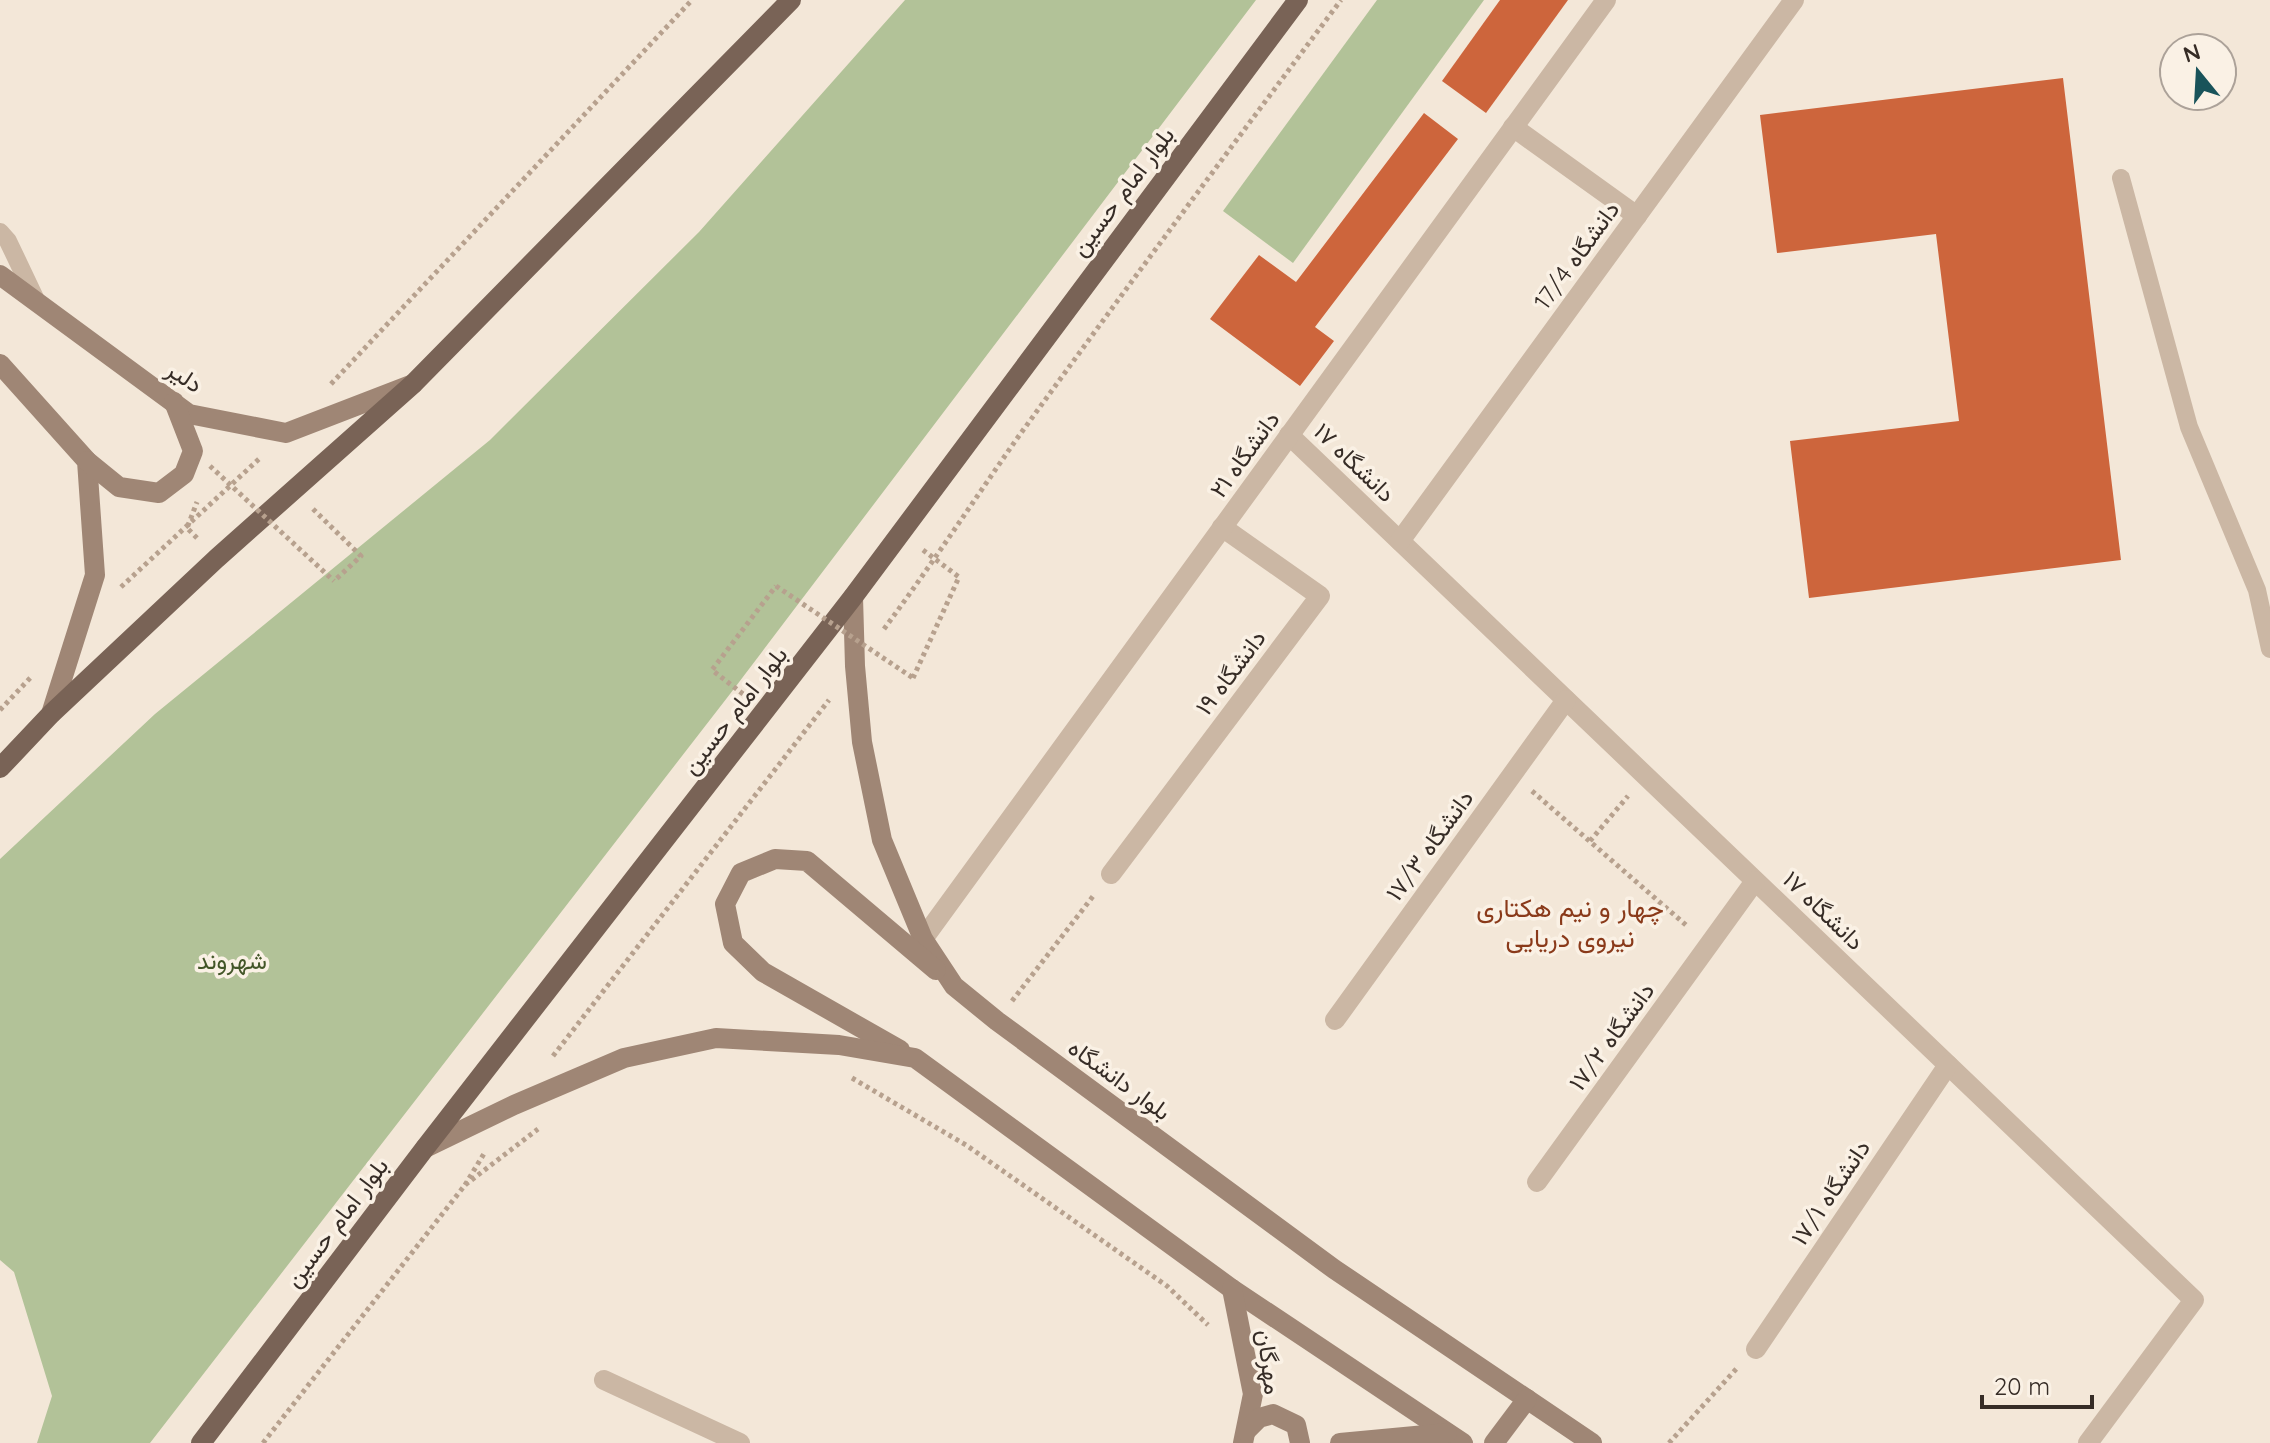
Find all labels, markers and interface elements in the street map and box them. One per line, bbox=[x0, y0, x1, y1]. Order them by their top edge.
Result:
north arrow bbox=[2158, 32, 2238, 112]
text: N bbox=[2180, 37, 2204, 69]
street label: بلوار امام حسین bbox=[1064, 120, 1182, 263]
street label: دانشگاه 17/4 bbox=[1527, 195, 1625, 315]
street label: دلیر bbox=[160, 353, 209, 400]
street label: دانشگاه ۲۱ bbox=[1202, 405, 1286, 503]
street label: دانشگاه ۱۷ bbox=[1308, 416, 1402, 508]
street label: دانشگاه ۱۹ bbox=[1188, 623, 1272, 721]
street label: بلوار امام حسین bbox=[675, 640, 795, 781]
street label: دانشگاه ۱۷/۳ bbox=[1379, 784, 1479, 906]
street label: دانشگاه ۱۷ bbox=[1777, 864, 1871, 956]
district label: چهار و نیم هکتاری نیروی دریایی bbox=[1476, 891, 1664, 954]
park label: شهروند bbox=[197, 945, 267, 976]
street label: دانشگاه ۱۷/۲ bbox=[1562, 976, 1660, 1096]
street label: بلوار دانشگاه bbox=[1062, 1032, 1177, 1127]
street label: دانشگاه ۱۷/۱ bbox=[1784, 1133, 1876, 1251]
street label: بلوار امام حسین bbox=[278, 1151, 396, 1294]
street label: مهرگان bbox=[1250, 1328, 1289, 1396]
scale bar bbox=[1982, 1359, 2092, 1409]
text: 20 m bbox=[1994, 1371, 2050, 1401]

